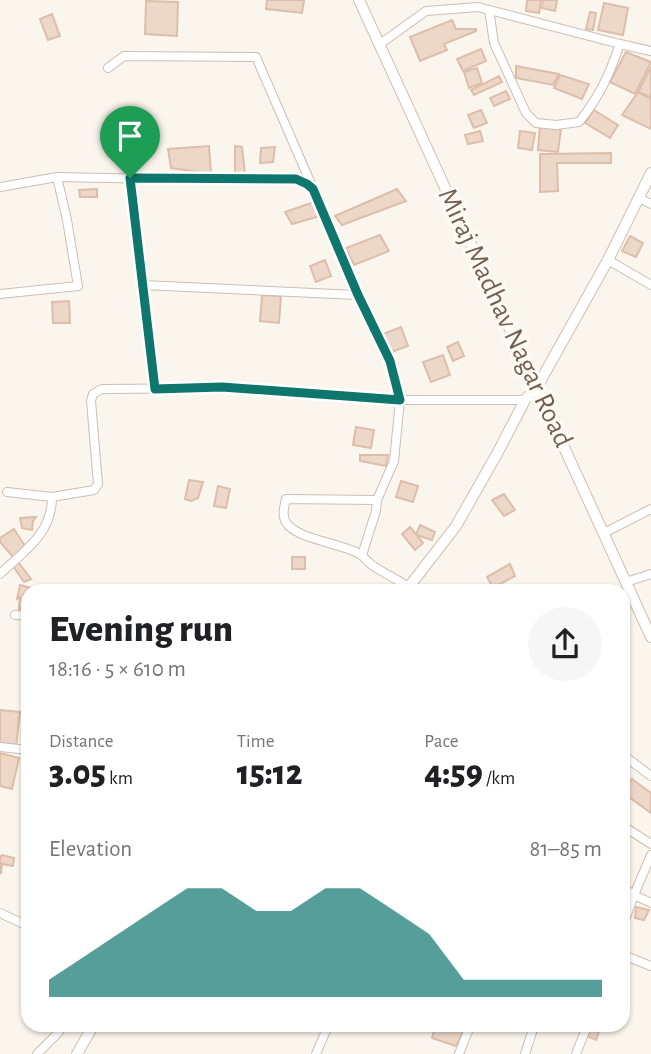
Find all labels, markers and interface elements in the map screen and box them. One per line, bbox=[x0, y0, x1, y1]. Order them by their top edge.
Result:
pin bbox=[100, 106, 160, 178]
icon: arrive bbox=[111, 117, 149, 155]
street label: Miraj Madhav Nagar Road bbox=[433, 184, 577, 452]
button: share bbox=[528, 607, 602, 681]
text: Evening run bbox=[49, 611, 233, 649]
text: 18:16 · 5 × 610 m bbox=[49, 658, 186, 681]
text: Distance bbox=[49, 732, 113, 751]
text: Time bbox=[237, 732, 275, 751]
text: Pace bbox=[424, 732, 459, 751]
text: 3.05 bbox=[49, 756, 106, 791]
text: 15:12 bbox=[237, 756, 303, 791]
text: 4:59 bbox=[424, 756, 483, 791]
text: km bbox=[106, 769, 133, 788]
text: /km bbox=[483, 769, 515, 788]
text: Elevation bbox=[49, 838, 132, 861]
text: 81–85 m bbox=[530, 838, 602, 861]

